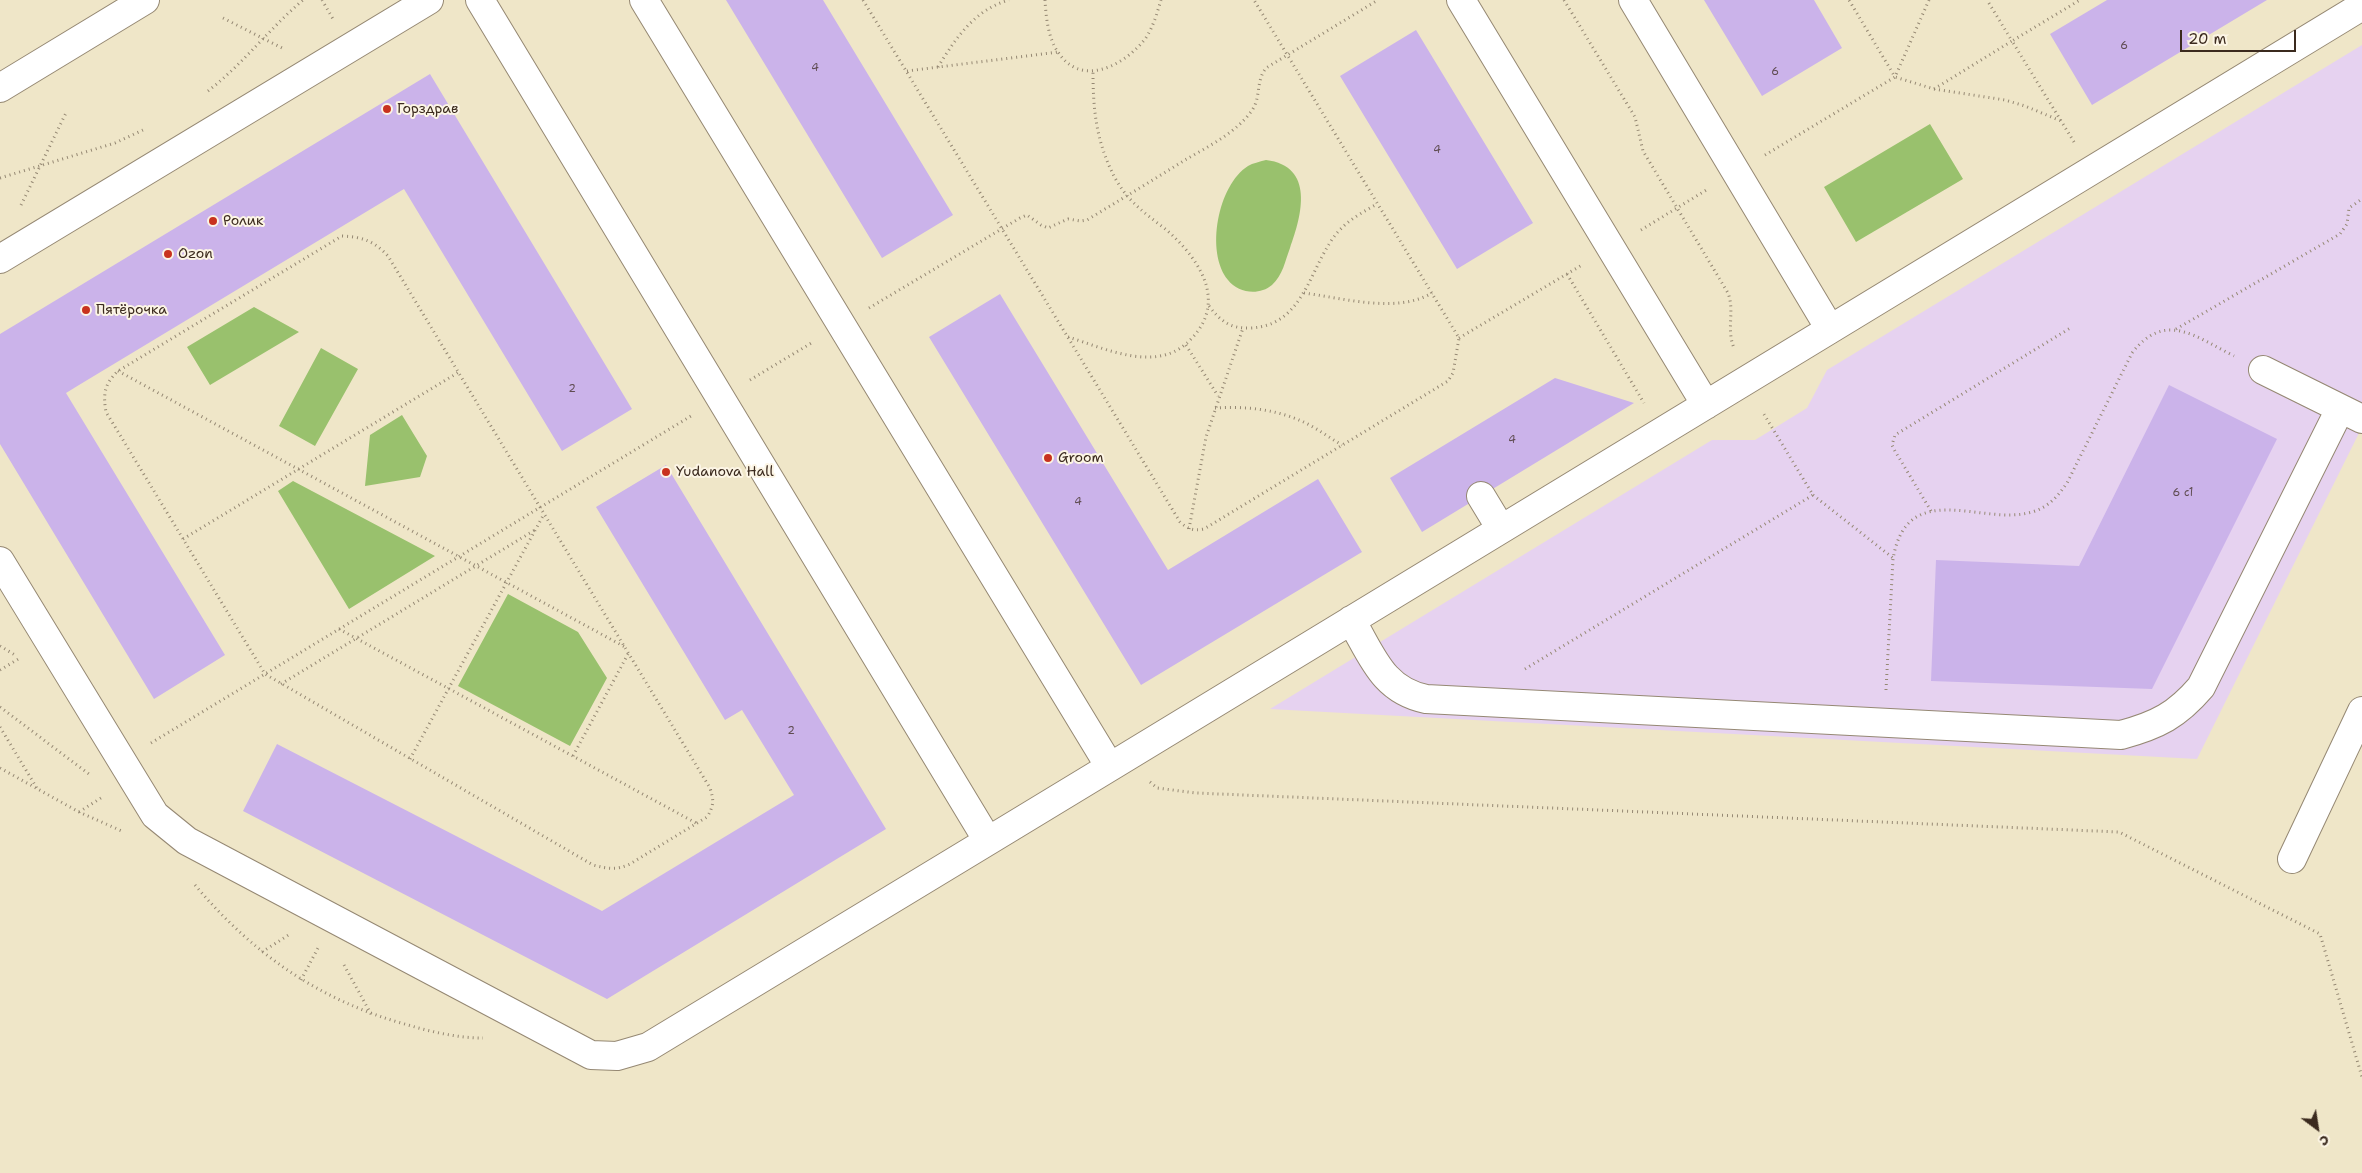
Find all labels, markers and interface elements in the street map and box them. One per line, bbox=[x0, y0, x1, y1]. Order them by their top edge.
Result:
scale bar bbox=[2182, 20, 2298, 52]
text: 20 m bbox=[2188, 29, 2227, 49]
house number: 6 bbox=[2120, 39, 2128, 53]
house number: 4 bbox=[811, 61, 819, 75]
house number: 6 bbox=[1771, 65, 1779, 79]
place label: Горздрав bbox=[397, 101, 458, 117]
marker: Горздрав bbox=[381, 103, 393, 115]
house number: 4 bbox=[1433, 143, 1441, 157]
place label: Ролик bbox=[223, 213, 263, 229]
marker: Ролик bbox=[207, 215, 219, 227]
place label: Ozon bbox=[178, 246, 213, 262]
marker: Ozon bbox=[162, 248, 174, 260]
place label: Пятёрочка bbox=[96, 302, 167, 318]
marker: Пятёрочка bbox=[80, 304, 92, 316]
house number: 2 bbox=[568, 382, 576, 396]
house number: 4 bbox=[1508, 433, 1516, 447]
place label: Groom bbox=[1058, 450, 1103, 466]
marker: Groom bbox=[1042, 452, 1054, 464]
place label: Yudanova Hall bbox=[676, 464, 774, 480]
marker: Yudanova Hall bbox=[660, 466, 672, 478]
house number: 6 c1 bbox=[2173, 486, 2193, 500]
house number: 4 bbox=[1074, 495, 1082, 509]
house number: 2 bbox=[787, 724, 795, 738]
north arrow bbox=[2292, 1103, 2342, 1153]
text: С bbox=[2316, 1131, 2333, 1151]

